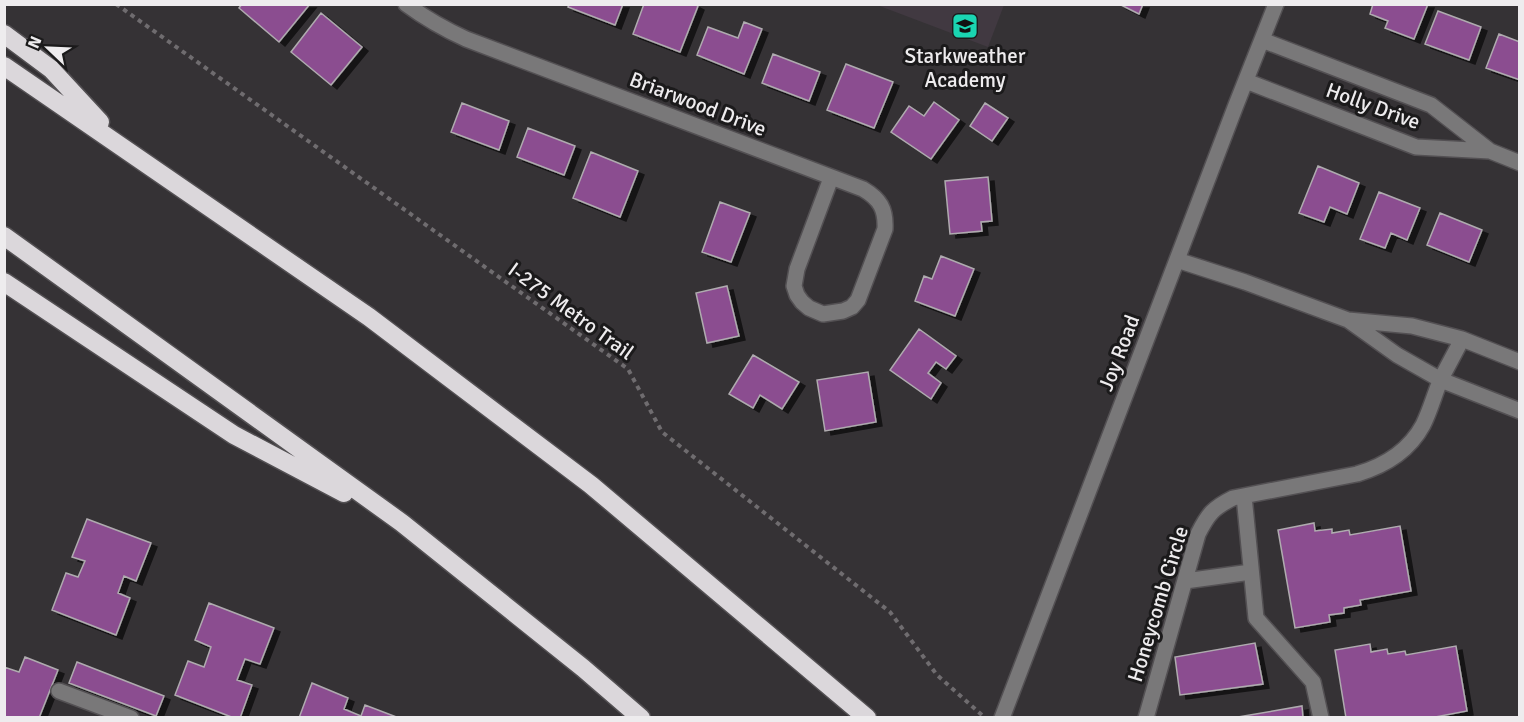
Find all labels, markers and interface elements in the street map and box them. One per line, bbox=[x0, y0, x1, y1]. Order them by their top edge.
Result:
school or university icon: Starkweather Academy bbox=[950, 11, 980, 41]
north arrow bbox=[18, 18, 78, 78]
text: N bbox=[24, 33, 46, 52]
place label: Starkweather Academy bbox=[905, 43, 1026, 93]
street label: Briarwood Drive bbox=[626, 66, 770, 142]
street label: Holly Drive bbox=[1322, 77, 1424, 135]
street label: I-275 Metro Trail bbox=[503, 257, 639, 365]
street label: Joy Road bbox=[1093, 311, 1145, 395]
street label: Honeycomb Circle bbox=[1122, 523, 1194, 685]

